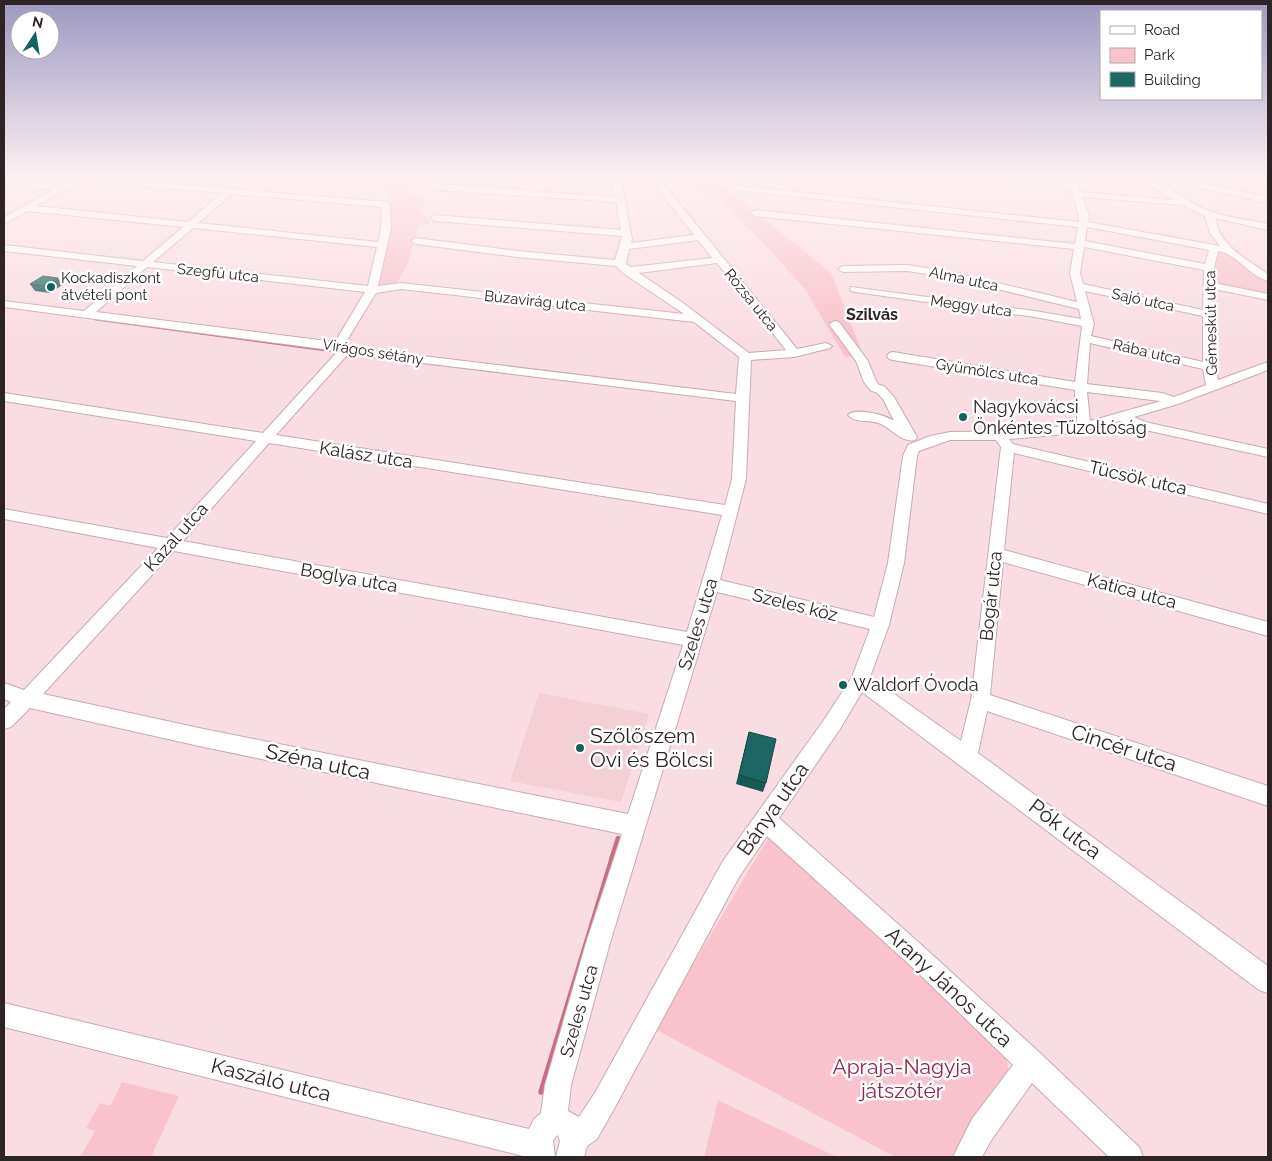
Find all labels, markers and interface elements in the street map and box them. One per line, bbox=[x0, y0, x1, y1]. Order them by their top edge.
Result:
north arrow bbox=[10, 10, 60, 60]
legend bbox=[1100, 10, 1262, 100]
text: N bbox=[31, 13, 45, 31]
text: Road bbox=[1144, 21, 1180, 39]
text: Park bbox=[1144, 46, 1175, 64]
text: Building bbox=[1144, 71, 1201, 89]
street label: Szegfű utca bbox=[176, 260, 260, 286]
street label: Alma utca bbox=[928, 263, 1000, 295]
street label: Rózsa utca bbox=[720, 265, 782, 335]
place label: Kockadiszkont átvételi pont bbox=[61, 269, 161, 304]
street label: Gémeskút utca bbox=[1201, 270, 1221, 376]
marker: Kockadiszkont átvételi pont bbox=[45, 281, 57, 293]
street label: Sajó utca bbox=[1110, 285, 1176, 315]
street label: Búzavirág utca bbox=[483, 287, 587, 315]
street label: Meggy utca bbox=[929, 291, 1013, 321]
district label: Szilvás bbox=[846, 305, 898, 324]
street label: Virágos sétány bbox=[321, 335, 425, 369]
street label: Rába utca bbox=[1111, 335, 1183, 369]
street label: Gyümölcs utca bbox=[934, 355, 1040, 389]
place label: Nagykovácsi Önkéntes Tűzoltóság bbox=[973, 396, 1147, 438]
marker: Nagykovácsi Önkéntes Tűzoltóság bbox=[957, 411, 969, 423]
street label: Kalász utca bbox=[318, 437, 414, 472]
street label: Tücsök utca bbox=[1087, 456, 1189, 499]
street label: Kazal utca bbox=[139, 498, 212, 575]
street label: Bogár utca bbox=[975, 550, 1006, 642]
street label: Boglya utca bbox=[299, 559, 399, 596]
street label: Katica utca bbox=[1085, 568, 1179, 613]
street label: Szeles utca bbox=[674, 575, 721, 672]
street label: Szeles köz bbox=[750, 584, 840, 625]
place label: Waldorf Óvoda bbox=[853, 673, 978, 695]
marker: Waldorf Óvoda bbox=[837, 679, 849, 691]
street label: Cincér utca bbox=[1068, 719, 1180, 776]
place label: Szőlőszem Ovi és Bölcsi bbox=[590, 723, 713, 772]
street label: Széna utca bbox=[263, 738, 373, 785]
marker: Szőlőszem Ovi és Bölcsi bbox=[574, 742, 586, 754]
street label: Bánya utca bbox=[731, 757, 814, 860]
street label: Pók utca bbox=[1024, 793, 1106, 864]
street label: Arany János utca bbox=[881, 921, 1018, 1052]
street label: Szeles utca bbox=[555, 962, 602, 1059]
street label: Kaszáló utca bbox=[209, 1053, 334, 1106]
park label: Apraja-Nagyja játszótér bbox=[832, 1054, 972, 1103]

